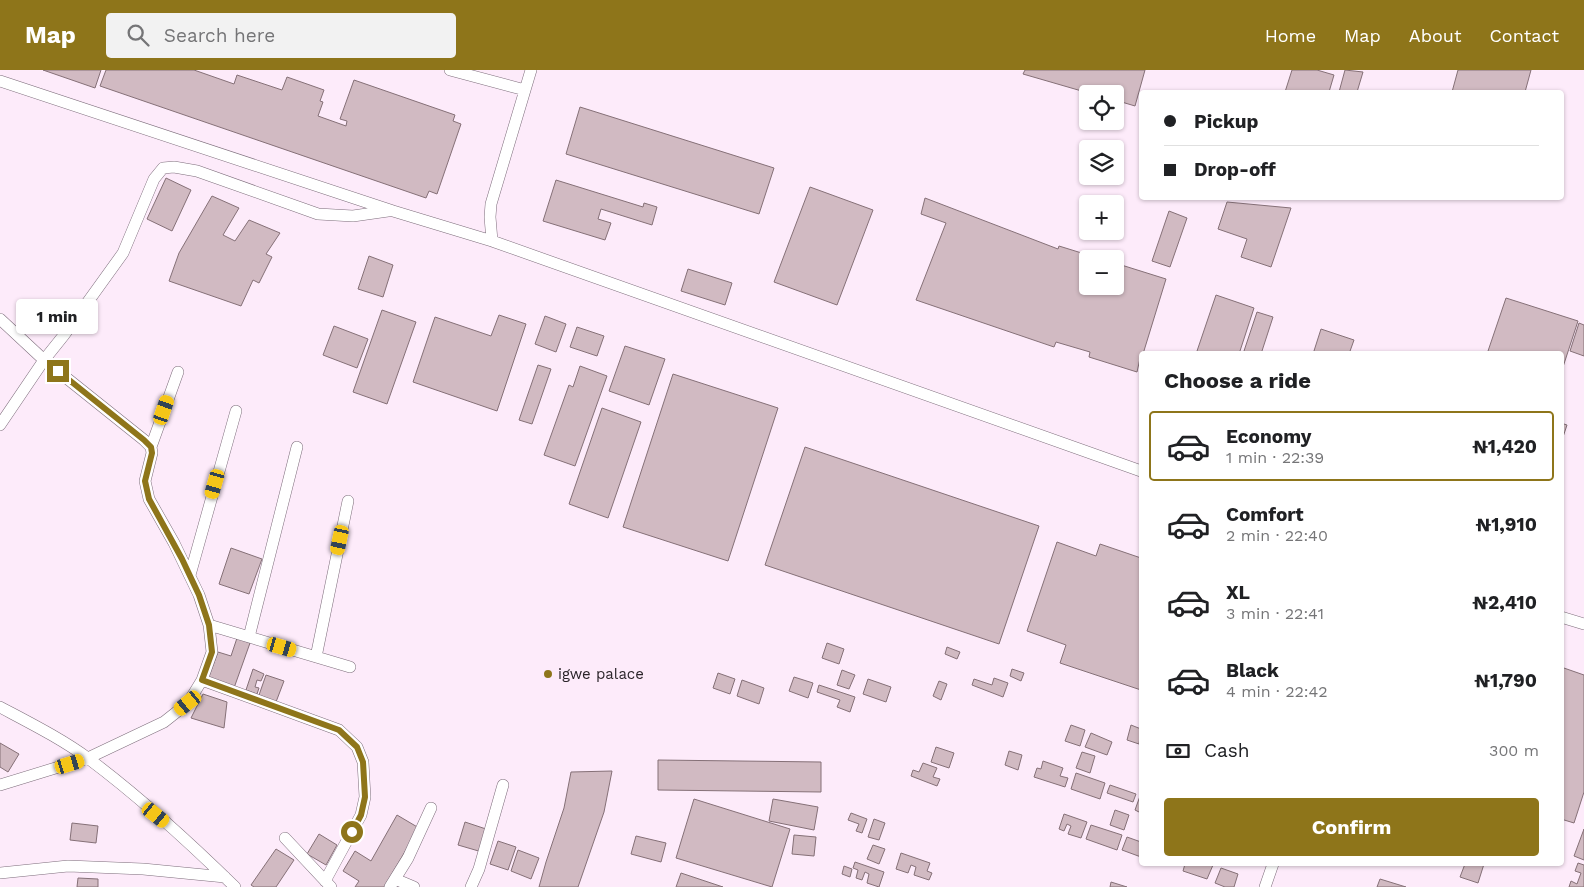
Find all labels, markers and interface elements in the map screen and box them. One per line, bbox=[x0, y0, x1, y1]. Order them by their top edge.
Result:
search box bbox=[106, 13, 456, 58]
text: Map bbox=[25, 21, 76, 49]
icon: search bbox=[124, 21, 152, 49]
text: Search here bbox=[164, 24, 275, 47]
text: Home bbox=[1265, 25, 1316, 46]
text: Map bbox=[1344, 25, 1381, 46]
text: About bbox=[1409, 25, 1461, 46]
text: Contact bbox=[1489, 25, 1559, 46]
map controls bbox=[1079, 85, 1124, 295]
button: locate bbox=[1079, 85, 1124, 130]
text: Pickup bbox=[1194, 110, 1258, 133]
button: layers bbox=[1079, 140, 1124, 185]
text: Drop-off bbox=[1194, 158, 1276, 181]
button: + bbox=[1079, 195, 1124, 240]
button: − bbox=[1079, 250, 1124, 295]
callout: 1 min bbox=[17, 298, 99, 334]
text: 1 min bbox=[36, 307, 78, 326]
route end bbox=[47, 360, 69, 382]
text: Choose a ride bbox=[1164, 368, 1311, 393]
car bbox=[152, 393, 175, 427]
icon: car bbox=[1166, 424, 1211, 469]
text: Economy bbox=[1226, 425, 1311, 448]
text: ₦1,420 bbox=[1472, 435, 1537, 458]
text: 1 min · 22:39 bbox=[1226, 448, 1324, 467]
car bbox=[203, 468, 226, 500]
icon: car bbox=[1166, 502, 1211, 547]
text: Comfort bbox=[1226, 503, 1304, 526]
text: ₦1,910 bbox=[1476, 513, 1537, 536]
car bbox=[329, 524, 350, 556]
text: 2 min · 22:40 bbox=[1226, 526, 1328, 545]
icon: car bbox=[1166, 580, 1211, 625]
text: XL bbox=[1226, 581, 1250, 604]
text: ₦2,410 bbox=[1472, 591, 1537, 614]
text: 3 min · 22:41 bbox=[1226, 604, 1324, 623]
car bbox=[265, 636, 298, 658]
icon: car bbox=[1166, 658, 1211, 703]
text: Black bbox=[1226, 659, 1279, 682]
place label: igwe palace bbox=[558, 665, 644, 683]
marker: igwe palace bbox=[542, 668, 554, 680]
text: ₦1,790 bbox=[1474, 669, 1537, 692]
text: 4 min · 22:42 bbox=[1226, 682, 1328, 701]
car bbox=[171, 688, 204, 718]
icon: cash bbox=[1164, 737, 1192, 765]
text: Cash bbox=[1204, 739, 1250, 762]
text: 300 m bbox=[1489, 741, 1539, 760]
car bbox=[53, 752, 86, 776]
button: Confirm bbox=[1164, 798, 1539, 856]
car bbox=[139, 800, 172, 830]
route start bbox=[341, 821, 363, 843]

